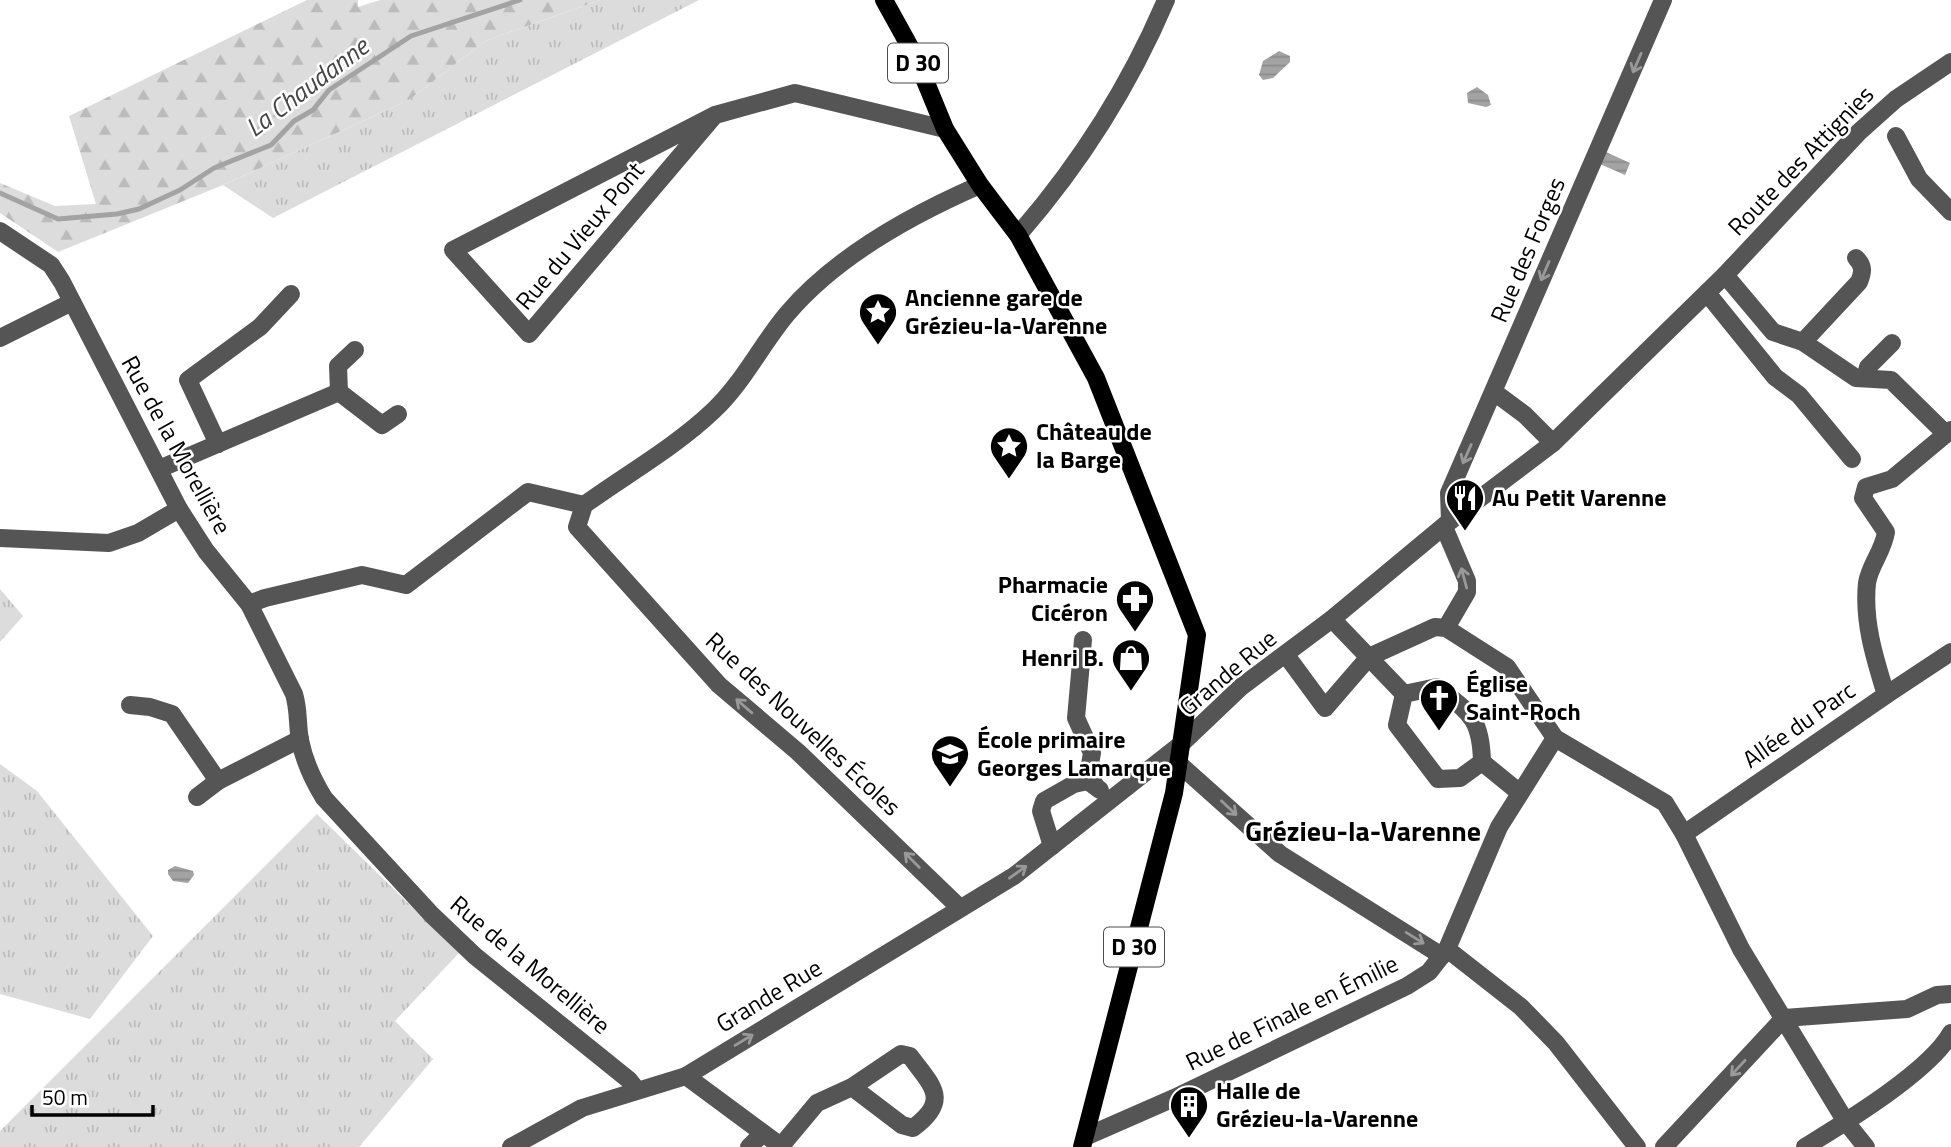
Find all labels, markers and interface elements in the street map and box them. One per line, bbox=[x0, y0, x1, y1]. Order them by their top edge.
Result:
water label: La Chaudanne bbox=[237, 26, 378, 146]
road number: D 30 bbox=[888, 44, 948, 82]
one-way arrow bbox=[1630, 52, 1643, 73]
street label: Route des Attignies bbox=[1719, 77, 1882, 244]
street label: Rue du Vieux Pont bbox=[506, 153, 652, 317]
street label: Rue des Forges bbox=[1480, 171, 1574, 328]
one-way arrow bbox=[1538, 260, 1551, 281]
place label: Ancienne gare de Grézieu-la-Varenne bbox=[905, 279, 1107, 343]
place icon: Ancienne gare de Grézieu-la-Varenne bbox=[857, 291, 899, 346]
street label: Rue de la Morellière bbox=[113, 349, 241, 540]
place label: Château de la Barge bbox=[1036, 413, 1152, 477]
place icon: Château de la Barge bbox=[988, 425, 1030, 480]
one-way arrow bbox=[1460, 443, 1473, 464]
restaurant icon: Au Petit Varenne bbox=[1444, 477, 1486, 532]
place label: Au Petit Varenne bbox=[1492, 479, 1666, 515]
place label: Pharmacie Cicéron bbox=[998, 566, 1108, 630]
one-way arrow bbox=[1457, 568, 1470, 590]
pharmacy icon: Pharmacie Cicéron bbox=[1114, 578, 1156, 633]
street label: Grande Rue bbox=[1171, 621, 1284, 724]
street label: Rue des Nouvelles Écoles bbox=[698, 623, 909, 824]
shop icon: Henri B. bbox=[1110, 637, 1152, 692]
place label: Henri B. bbox=[1021, 639, 1104, 675]
place label: Église Saint-Roch bbox=[1466, 665, 1581, 729]
street label: Allée du Parc bbox=[1735, 672, 1862, 776]
church icon: Église Saint-Roch bbox=[1418, 677, 1460, 732]
one-way arrow bbox=[736, 698, 754, 714]
place label: École primaire Georges Lamarque bbox=[977, 721, 1171, 785]
school or university icon: École primaire Georges Lamarque bbox=[929, 733, 971, 788]
one-way arrow bbox=[1220, 800, 1238, 816]
district label: Grézieu-la-Varenne bbox=[1245, 809, 1481, 852]
one-way arrow bbox=[903, 852, 920, 869]
one-way arrow bbox=[1008, 864, 1027, 879]
street label: Rue de la Morellière bbox=[443, 886, 619, 1042]
road number: D 30 bbox=[1104, 928, 1164, 966]
one-way arrow bbox=[1404, 932, 1424, 946]
street label: Rue de Finale en Émilie bbox=[1179, 945, 1404, 1079]
street label: Grande Rue bbox=[709, 949, 828, 1041]
one-way arrow bbox=[734, 1033, 754, 1047]
one-way arrow bbox=[1729, 1059, 1746, 1076]
place label: Halle de Grézieu-la-Varenne bbox=[1216, 1072, 1418, 1136]
scale bar bbox=[32, 1074, 152, 1118]
text: 50 m bbox=[42, 1081, 88, 1113]
building icon: Halle de Grézieu-la-Varenne bbox=[1168, 1084, 1210, 1139]

